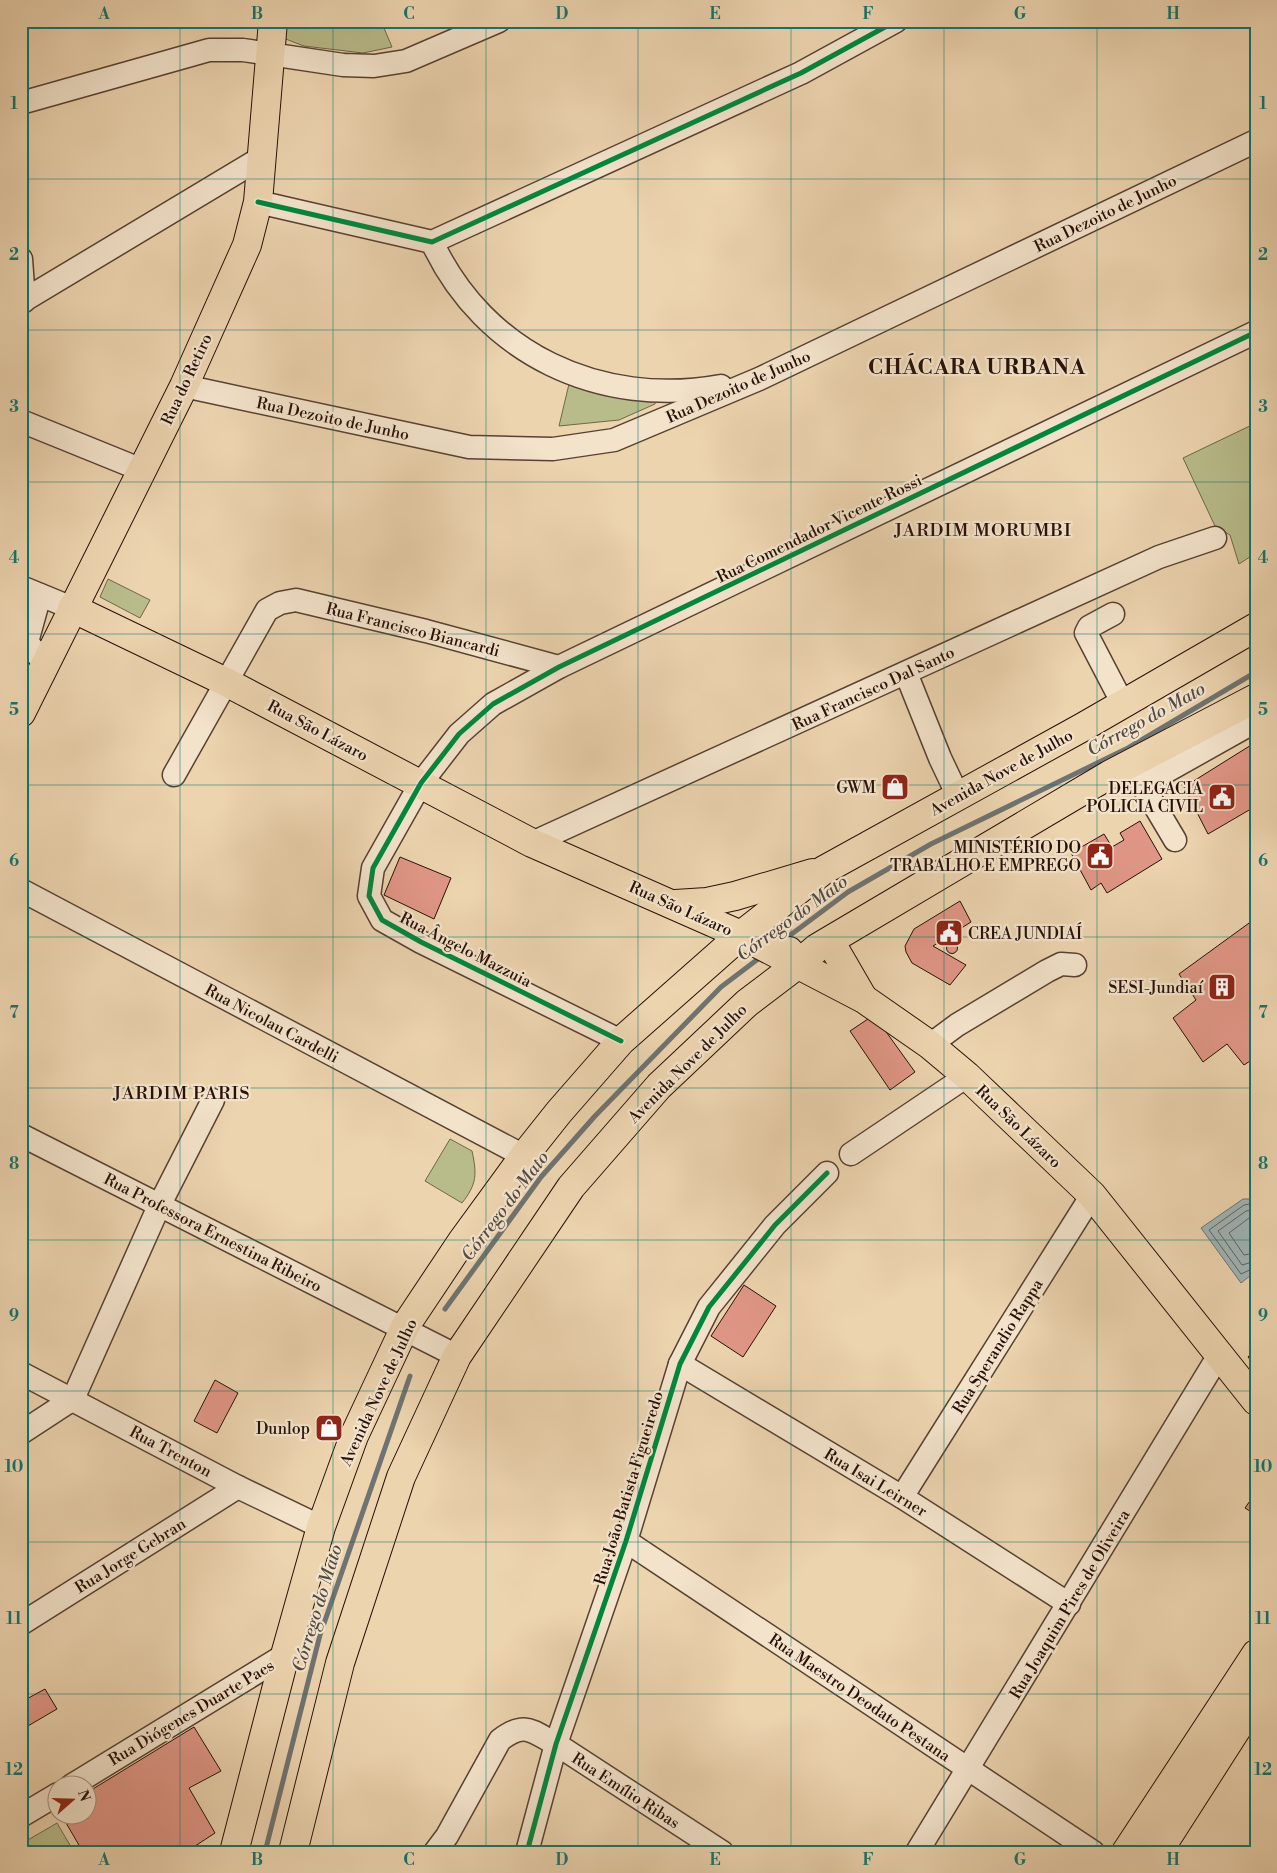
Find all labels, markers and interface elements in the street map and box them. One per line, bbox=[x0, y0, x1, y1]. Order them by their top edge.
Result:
text: A bbox=[97, 4, 110, 24]
text: B bbox=[251, 4, 263, 24]
text: C bbox=[403, 4, 415, 24]
text: D bbox=[556, 4, 569, 24]
text: E bbox=[709, 4, 721, 24]
text: F bbox=[862, 4, 874, 24]
text: G bbox=[1014, 4, 1027, 24]
text: H bbox=[1166, 4, 1180, 24]
text: 1 bbox=[10, 94, 18, 114]
text: 1 bbox=[1259, 94, 1267, 114]
street label: Rua Dezoito de Junho bbox=[1031, 171, 1180, 257]
text: 2 bbox=[9, 245, 19, 265]
text: 2 bbox=[1258, 245, 1268, 265]
street label: Rua do Retiro bbox=[157, 331, 217, 428]
street label: Rua Dezoito de Junho bbox=[663, 346, 814, 428]
district label: CHÁCARA URBANA bbox=[868, 353, 1086, 381]
street label: Rua Dezoito de Junho bbox=[254, 393, 411, 445]
text: 3 bbox=[9, 397, 19, 417]
text: 3 bbox=[1258, 397, 1268, 417]
street label: Rua Comendador Vicente Rossi bbox=[713, 470, 926, 587]
district label: JARDIM MORUMBI bbox=[893, 519, 1072, 542]
text: 4 bbox=[9, 548, 20, 568]
text: 4 bbox=[1258, 548, 1269, 568]
street label: Rua Francisco Biancardi bbox=[324, 599, 502, 661]
street label: Rua Francisco Dal Santo bbox=[789, 642, 958, 735]
water label: Córrego do Mato bbox=[1083, 677, 1210, 761]
street label: Rua São Lázaro bbox=[264, 696, 371, 766]
text: 5 bbox=[9, 700, 19, 720]
text: 5 bbox=[1258, 700, 1268, 720]
street label: Avenida Nove de Julho bbox=[926, 725, 1077, 821]
shop icon: GWM bbox=[880, 772, 910, 802]
place label: GWM bbox=[836, 778, 876, 798]
place label: DELEGACIA POLICIA CIVIL bbox=[1086, 779, 1204, 817]
public building icon: DELEGACIA POLICIA CIVIL bbox=[1207, 782, 1237, 812]
place label: MINISTÉRIO DO TRABALHO E EMPREGO bbox=[890, 836, 1081, 876]
public building icon: MINISTÉRIO DO TRABALHO E EMPREGO bbox=[1085, 841, 1115, 871]
text: 6 bbox=[9, 851, 19, 871]
text: 6 bbox=[1258, 851, 1268, 871]
water label: Córrego do Mato bbox=[732, 870, 852, 966]
street label: Rua São Lázaro bbox=[626, 877, 736, 941]
street label: Rua Ângelo Mazzuia bbox=[396, 906, 537, 992]
public building icon: CREA JUNDIAÍ bbox=[934, 918, 964, 948]
place label: CREA JUNDIAÍ bbox=[968, 922, 1082, 944]
building icon: SESI-Jundiaí bbox=[1207, 972, 1237, 1002]
place label: SESI-Jundiaí bbox=[1108, 978, 1204, 998]
street label: Rua Nicolau Cardelli bbox=[201, 980, 342, 1068]
street label: Avenida Nove de Julho bbox=[623, 1000, 752, 1128]
text: 7 bbox=[9, 1003, 19, 1023]
text: 7 bbox=[1258, 1003, 1268, 1023]
street label: Rua São Lázaro bbox=[971, 1081, 1065, 1173]
district label: JARDIM PARIS bbox=[112, 1082, 251, 1105]
water label: Córrego do Mato bbox=[457, 1147, 554, 1266]
text: 8 bbox=[9, 1154, 19, 1174]
text: 8 bbox=[1258, 1154, 1268, 1174]
street label: Rua Professora Ernestina Ribeiro bbox=[100, 1169, 325, 1297]
street label: Rua Sperandio Rappa bbox=[948, 1275, 1048, 1418]
text: 9 bbox=[9, 1306, 19, 1326]
text: 9 bbox=[1258, 1306, 1268, 1326]
street label: Avenida Nove de Julho bbox=[336, 1315, 422, 1470]
street label: Rua João Batista Figueiredo bbox=[590, 1389, 668, 1588]
shop icon: Dunlop bbox=[314, 1413, 344, 1443]
place label: Dunlop bbox=[256, 1419, 310, 1439]
street label: Rua Trenton bbox=[126, 1422, 216, 1482]
street label: Rua Isai Leirner bbox=[820, 1444, 931, 1522]
text: 10 bbox=[5, 1457, 23, 1477]
text: 10 bbox=[1254, 1457, 1272, 1477]
street label: Rua Joaquim Pires de Oliveira bbox=[1005, 1505, 1135, 1703]
street label: Rua Jorge Gebran bbox=[71, 1513, 190, 1598]
water label: Córrego do Mato bbox=[287, 1542, 348, 1675]
text: 11 bbox=[6, 1609, 22, 1629]
text: 11 bbox=[1255, 1609, 1271, 1629]
street label: Rua Maestro Deodato Pestana bbox=[765, 1629, 955, 1767]
street label: Rua Diógenes Duarte Paes bbox=[105, 1655, 278, 1770]
street label: Rua Emílio Ribas bbox=[568, 1748, 683, 1833]
text: 12 bbox=[5, 1760, 23, 1780]
text: 12 bbox=[1254, 1760, 1272, 1780]
north arrow bbox=[48, 1776, 98, 1826]
text: N bbox=[73, 1788, 94, 1804]
text: A bbox=[97, 1850, 110, 1870]
text: B bbox=[251, 1850, 263, 1870]
text: C bbox=[403, 1850, 415, 1870]
text: D bbox=[556, 1850, 569, 1870]
text: E bbox=[709, 1850, 721, 1870]
text: F bbox=[862, 1850, 874, 1870]
text: G bbox=[1014, 1850, 1027, 1870]
text: H bbox=[1166, 1850, 1180, 1870]

